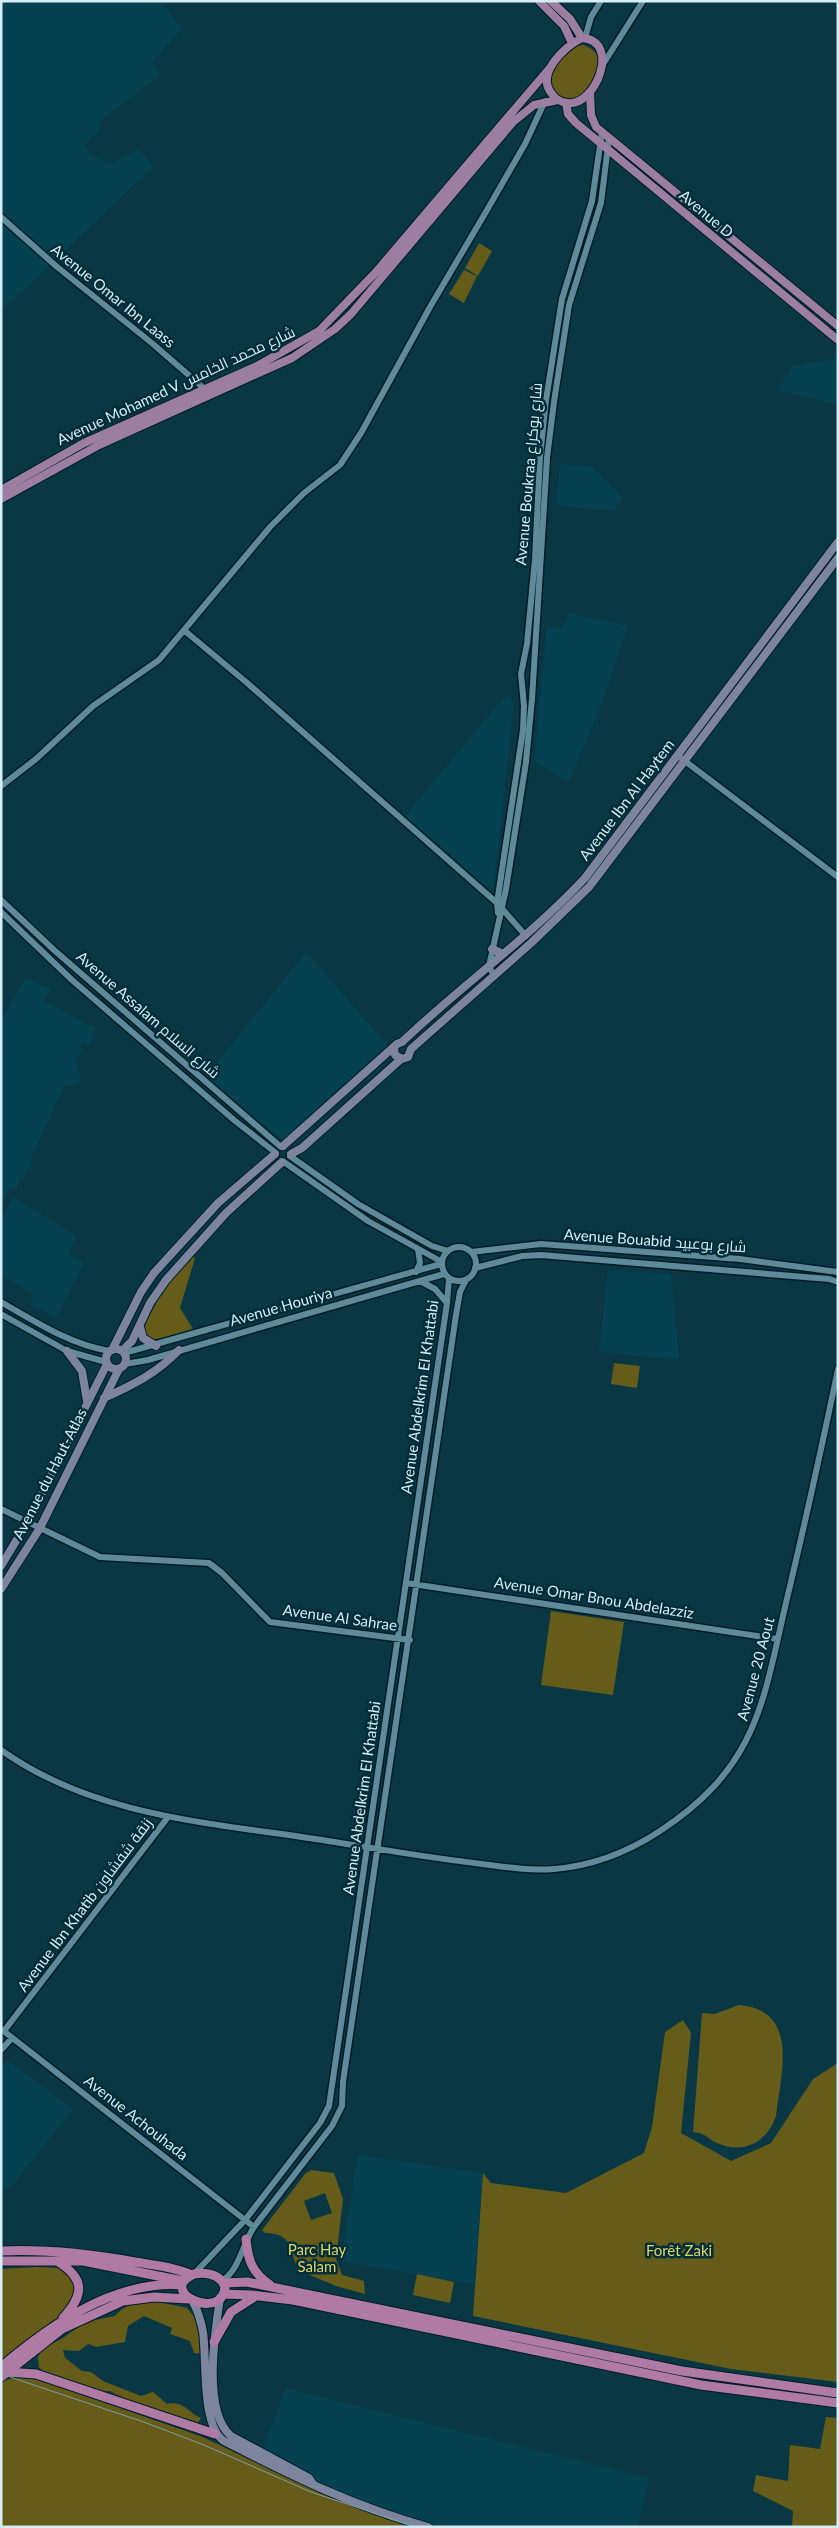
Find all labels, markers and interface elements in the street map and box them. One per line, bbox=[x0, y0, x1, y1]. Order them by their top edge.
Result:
street label: Avenue D bbox=[676, 185, 737, 241]
street label: Avenue Omar Ibn Laass bbox=[48, 240, 179, 351]
street label: Avenue Mohamed V شارع محمد الخامس bbox=[54, 322, 299, 451]
street label: Avenue Boukraa شارع بوكراع bbox=[511, 382, 548, 566]
street label: Avenue Ibn Al Haytem bbox=[575, 735, 678, 864]
street label: Avenue Assalam شارع السلام bbox=[71, 947, 224, 1084]
street label: Avenue Bouabid شارع بوعبيد bbox=[563, 1225, 747, 1258]
street label: Avenue Houriya bbox=[227, 1283, 334, 1329]
street label: Avenue Abdelkrim El Khattabi bbox=[396, 1299, 442, 1495]
street label: Avenue du Haut-Atlas bbox=[8, 1405, 90, 1542]
street label: Avenue Omar Bnou Abdelazziz bbox=[493, 1572, 696, 1622]
street label: Avenue Al Sahrae bbox=[282, 1600, 398, 1634]
street label: Avenue 20 Aout bbox=[733, 1614, 778, 1722]
street label: Avenue Abdelkrim El Khattabi bbox=[338, 1700, 384, 1896]
street label: Avenue Ibn Khatib زنقة شفشاون bbox=[13, 1814, 157, 1996]
street label: Avenue Achouhada bbox=[81, 2071, 192, 2163]
park label: Parc Hay Salam bbox=[288, 2240, 347, 2275]
park label: Forêt Zaki bbox=[646, 2241, 712, 2259]

